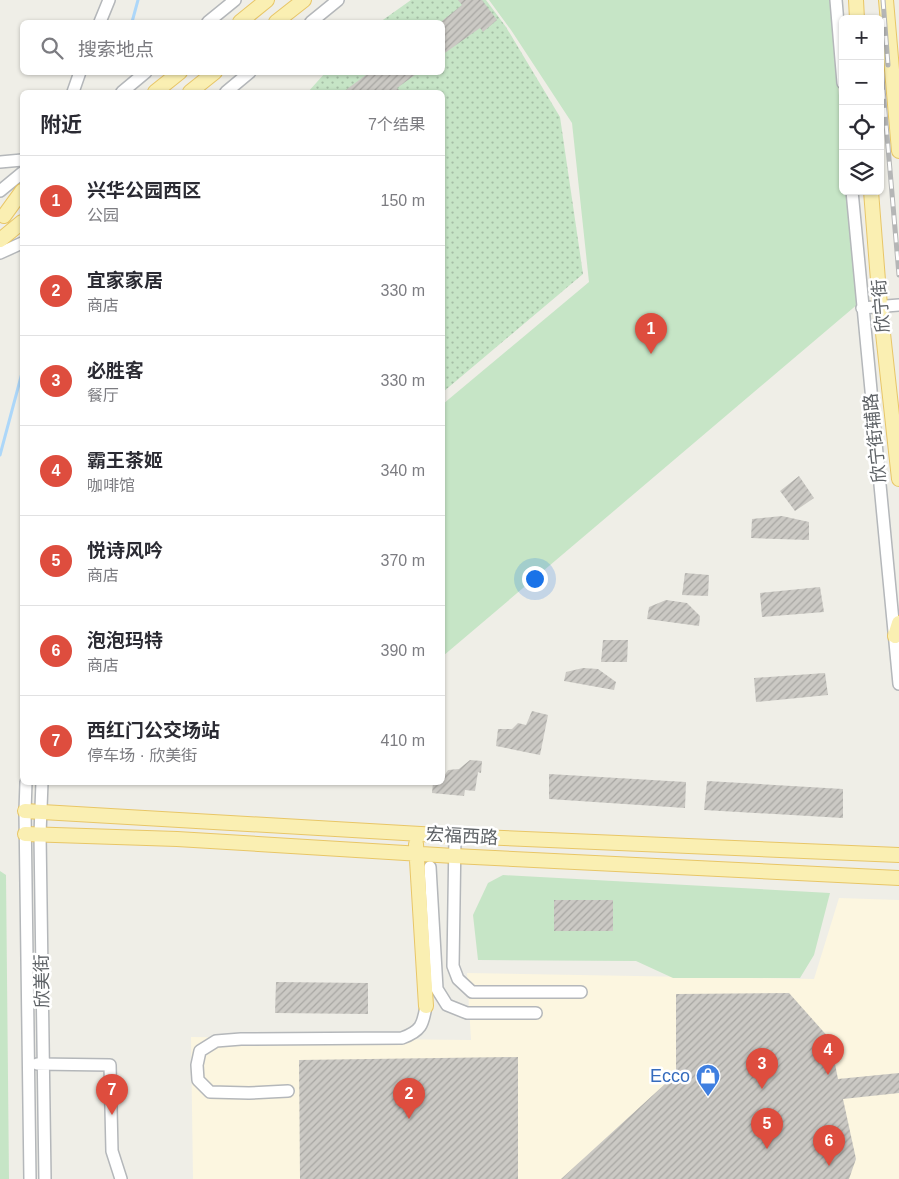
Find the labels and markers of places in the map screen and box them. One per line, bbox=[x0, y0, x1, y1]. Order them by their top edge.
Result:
pin: 1 bbox=[635, 313, 667, 354]
pin: 4 bbox=[812, 1034, 844, 1075]
pin: 3 bbox=[746, 1048, 778, 1089]
shop icon: Ecco bbox=[695, 1063, 721, 1097]
place label: Ecco bbox=[650, 1066, 690, 1086]
pin: 7 bbox=[96, 1074, 128, 1115]
pin: 2 bbox=[393, 1078, 425, 1119]
pin: 5 bbox=[751, 1108, 783, 1149]
pin: 6 bbox=[813, 1125, 845, 1166]

